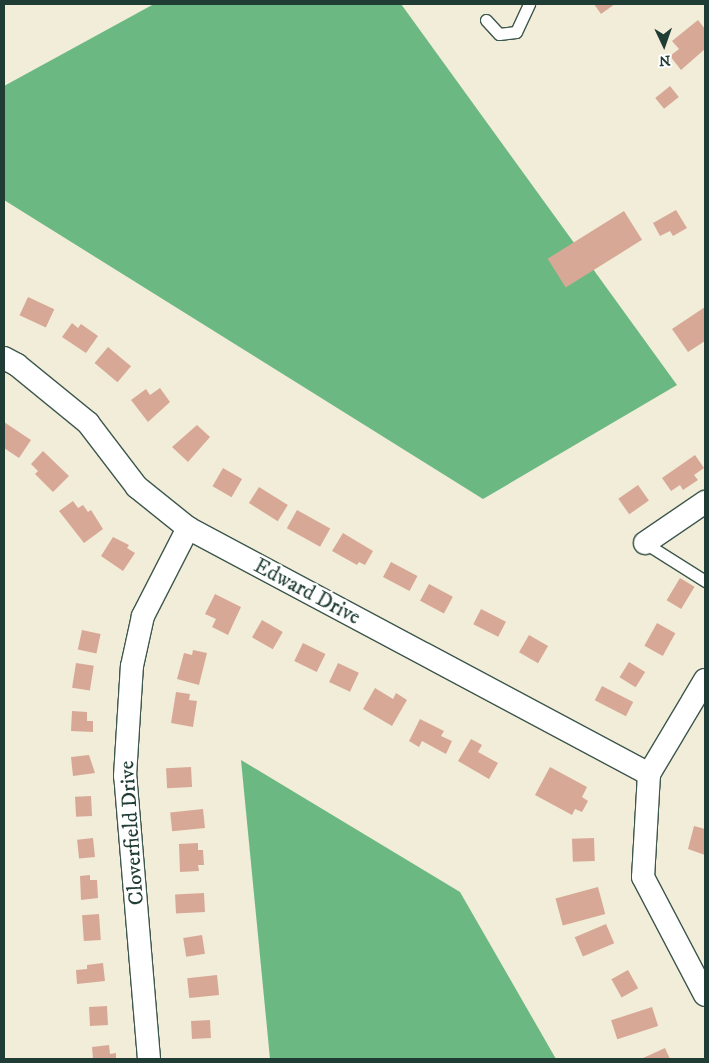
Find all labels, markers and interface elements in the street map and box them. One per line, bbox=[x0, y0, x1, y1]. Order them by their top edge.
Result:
north arrow bbox=[639, 20, 689, 70]
text: N bbox=[659, 51, 671, 69]
street label: Edward Drive bbox=[249, 553, 365, 631]
street label: Cloverfield Drive bbox=[114, 760, 150, 906]

